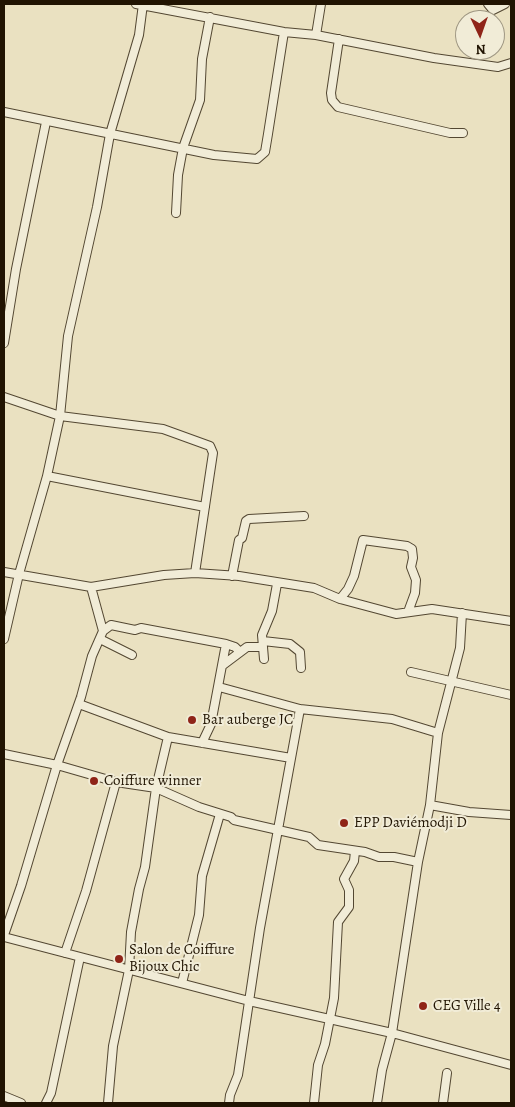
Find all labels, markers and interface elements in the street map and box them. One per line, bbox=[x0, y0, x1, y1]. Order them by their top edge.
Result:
north arrow bbox=[455, 10, 505, 60]
text: N bbox=[475, 40, 486, 59]
place label: Bar auberge JC bbox=[202, 711, 293, 729]
marker: Bar auberge JC bbox=[186, 714, 198, 726]
place label: Coiffure winner bbox=[104, 772, 201, 790]
marker: Coiffure winner bbox=[88, 775, 100, 787]
place label: EPP Daviémodji D bbox=[354, 814, 467, 832]
marker: EPP Daviémodji D bbox=[338, 817, 350, 829]
place label: Salon de Coiffure Bijoux Chic bbox=[129, 941, 234, 976]
marker: Salon de Coiffure Bijoux Chic bbox=[113, 953, 125, 965]
place label: CEG Ville 4 bbox=[433, 997, 501, 1015]
marker: CEG Ville 4 bbox=[417, 1000, 429, 1012]

